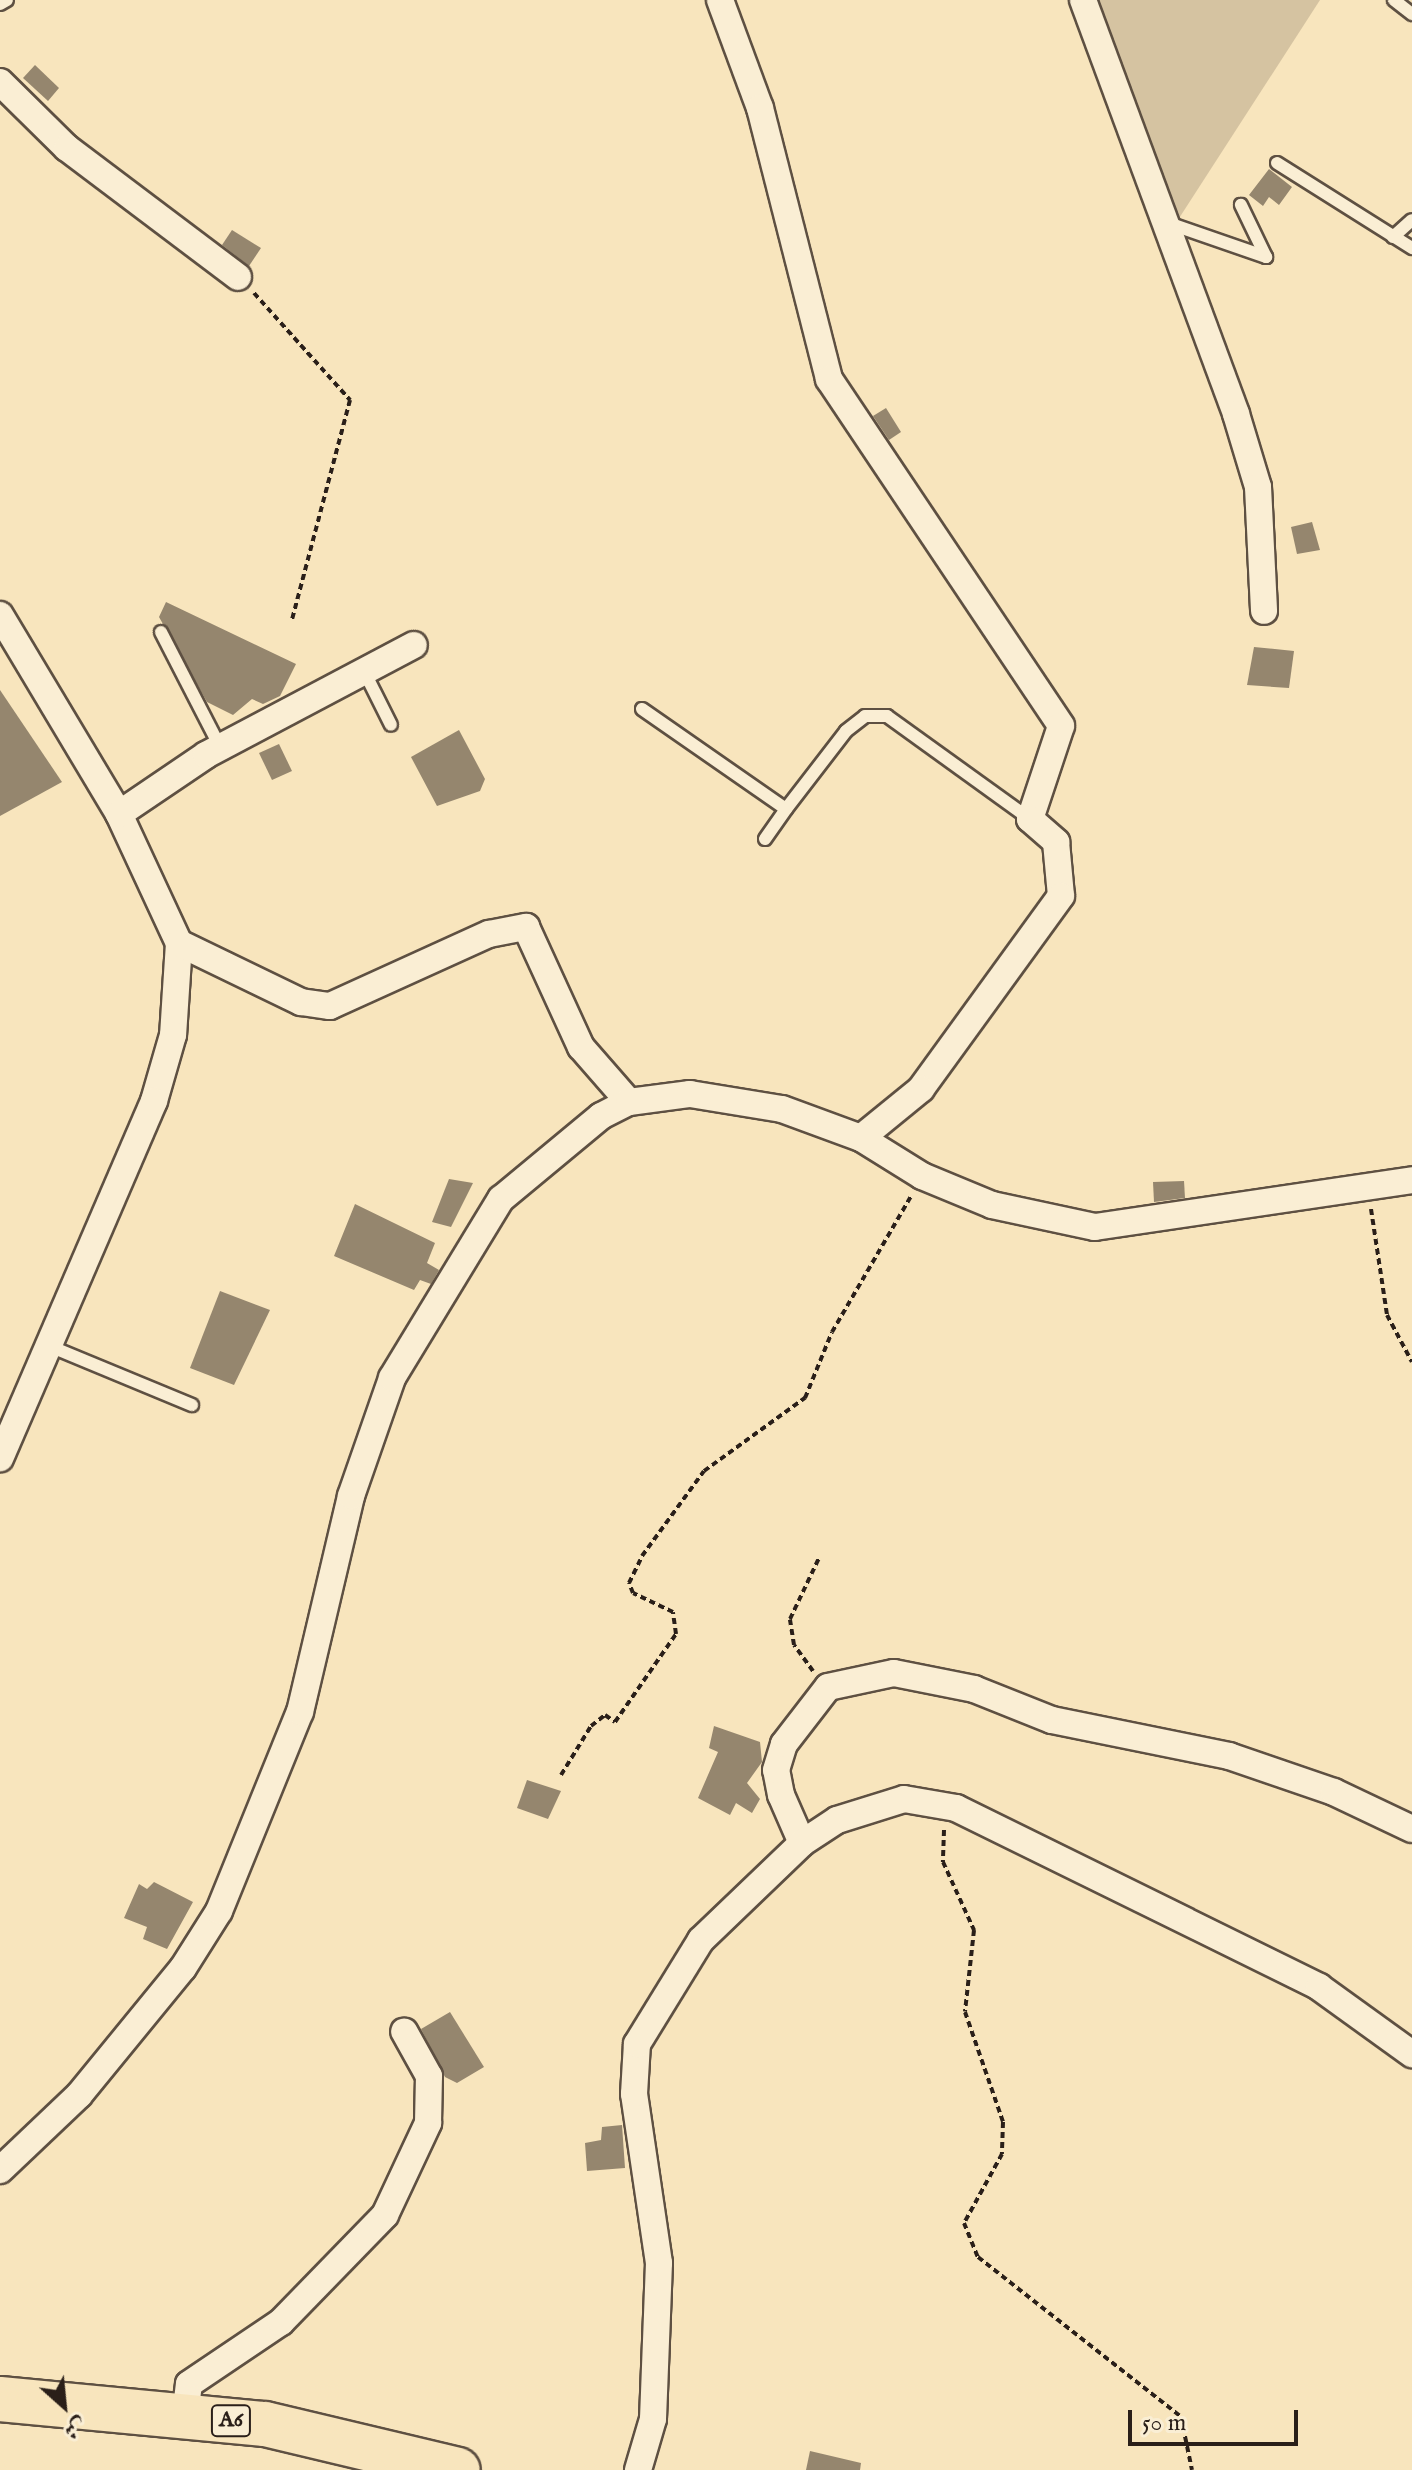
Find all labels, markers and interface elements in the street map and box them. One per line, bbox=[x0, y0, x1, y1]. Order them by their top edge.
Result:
north arrow bbox=[24, 2366, 104, 2446]
scale bar bbox=[1132, 2394, 1302, 2444]
road number: A6 bbox=[209, 2403, 253, 2439]
text: 50 m bbox=[1142, 2408, 1186, 2439]
text: ش bbox=[59, 2410, 91, 2445]

